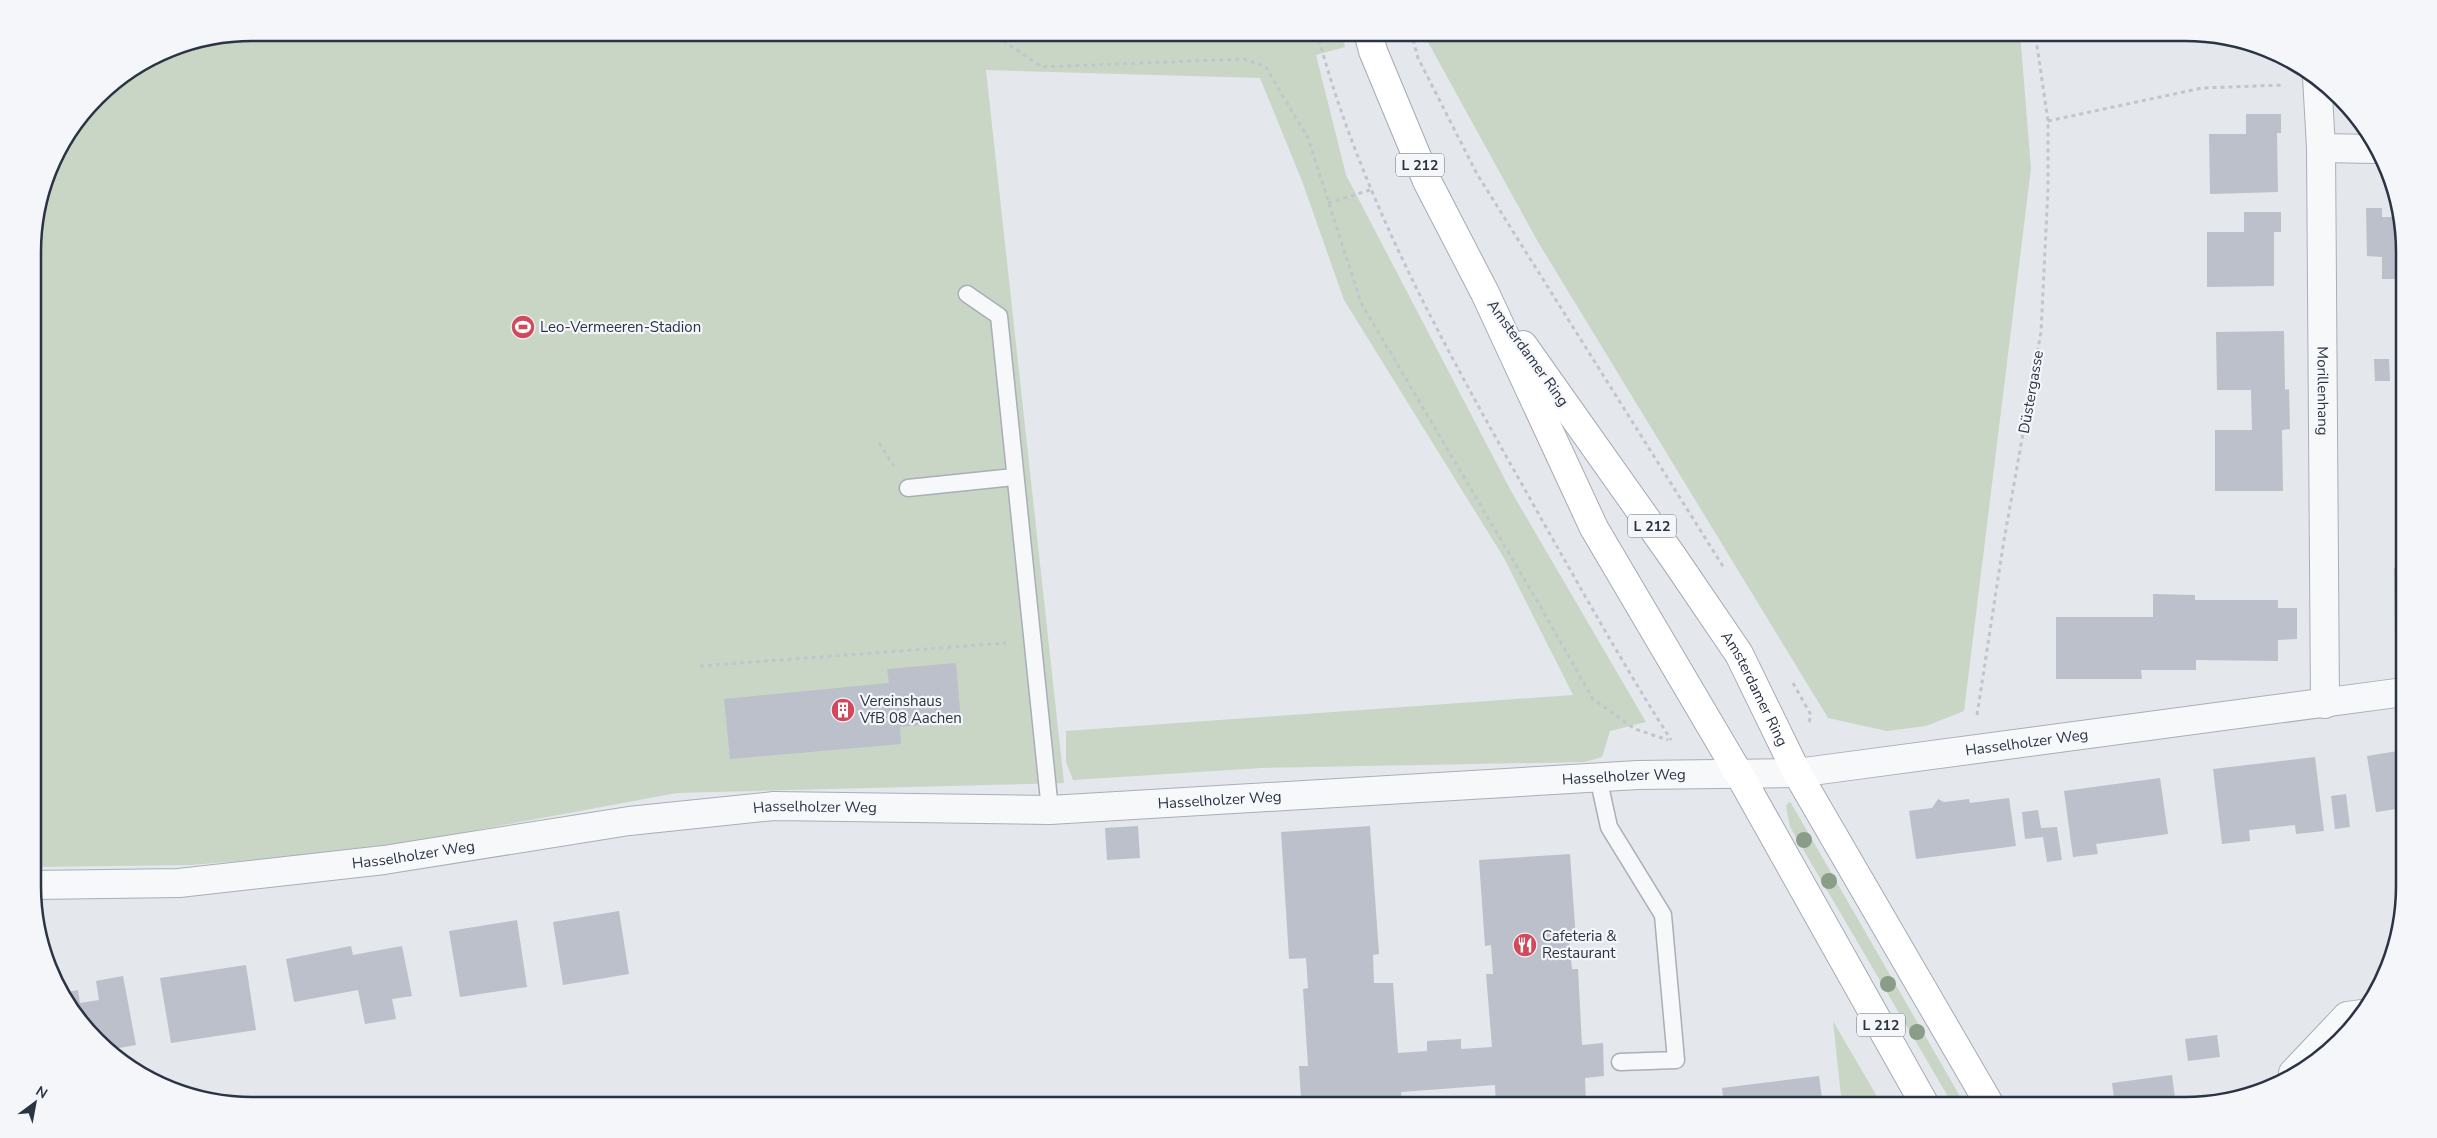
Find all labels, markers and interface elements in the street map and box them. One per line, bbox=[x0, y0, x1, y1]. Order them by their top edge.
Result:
road number: L 212 bbox=[1396, 154, 1444, 176]
street label: Amsterdamer Ring bbox=[1483, 296, 1573, 410]
sports icon: Leo-Vermeeren-Stadion bbox=[510, 314, 536, 340]
place label: Leo-Vermeeren-Stadion bbox=[540, 317, 701, 337]
street label: Morillenhang bbox=[2312, 346, 2333, 436]
street label: Düstergasse bbox=[2014, 349, 2048, 435]
road number: L 212 bbox=[1628, 514, 1676, 538]
street label: Amsterdamer Ring bbox=[1716, 627, 1792, 750]
place label: Vereinshaus VfB 08 Aachen bbox=[859, 691, 962, 728]
building icon: Vereinshaus VfB 08 Aachen bbox=[830, 697, 856, 723]
street label: Hasselholzer Weg bbox=[1964, 724, 2090, 760]
street label: Hasselholzer Weg bbox=[1561, 764, 1686, 790]
street label: Hasselholzer Weg bbox=[1157, 786, 1282, 814]
street label: Hasselholzer Weg bbox=[752, 796, 877, 818]
street label: Hasselholzer Weg bbox=[351, 836, 476, 874]
place label: Cafeteria & Restaurant bbox=[1542, 926, 1617, 963]
restaurant icon: Cafeteria & Restaurant bbox=[1512, 932, 1538, 958]
road number: L 212 bbox=[1857, 1014, 1905, 1036]
north arrow bbox=[10, 1078, 60, 1128]
text: N bbox=[32, 1082, 51, 1103]

